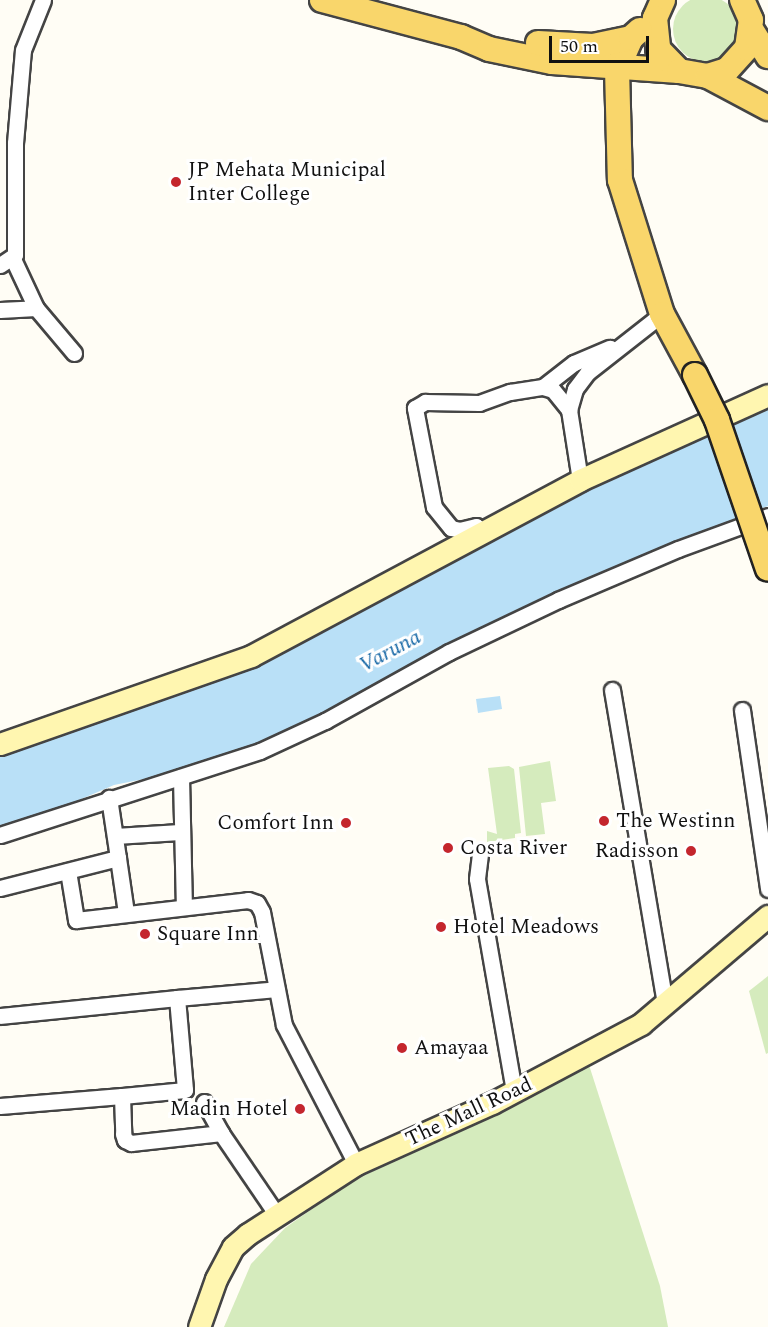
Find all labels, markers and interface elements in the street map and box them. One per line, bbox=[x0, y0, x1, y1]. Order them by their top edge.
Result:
scale bar bbox=[552, 24, 652, 62]
text: 50 m bbox=[560, 33, 598, 60]
place label: JP Mehata Municipal Inter College bbox=[188, 157, 386, 207]
marker: JP Mehata Municipal Inter College bbox=[169, 175, 183, 189]
water label: Varuna bbox=[354, 624, 426, 678]
place label: The Westinn bbox=[616, 808, 735, 834]
place label: Comfort Inn bbox=[217, 810, 334, 836]
marker: The Westinn bbox=[597, 814, 611, 828]
marker: Comfort Inn bbox=[339, 816, 353, 830]
place label: Costa River bbox=[460, 835, 567, 861]
place label: Radisson bbox=[595, 838, 679, 864]
marker: Costa River bbox=[441, 841, 455, 855]
marker: Radisson bbox=[684, 844, 698, 858]
place label: Hotel Meadows bbox=[453, 914, 599, 940]
marker: Hotel Meadows bbox=[434, 920, 448, 934]
place label: Square Inn bbox=[157, 921, 259, 947]
marker: Square Inn bbox=[138, 927, 152, 941]
place label: Amayaa bbox=[414, 1035, 488, 1061]
marker: Amayaa bbox=[395, 1041, 409, 1055]
street label: The Mall Road bbox=[402, 1072, 536, 1152]
place label: Madin Hotel bbox=[170, 1096, 288, 1122]
marker: Madin Hotel bbox=[293, 1102, 307, 1116]

